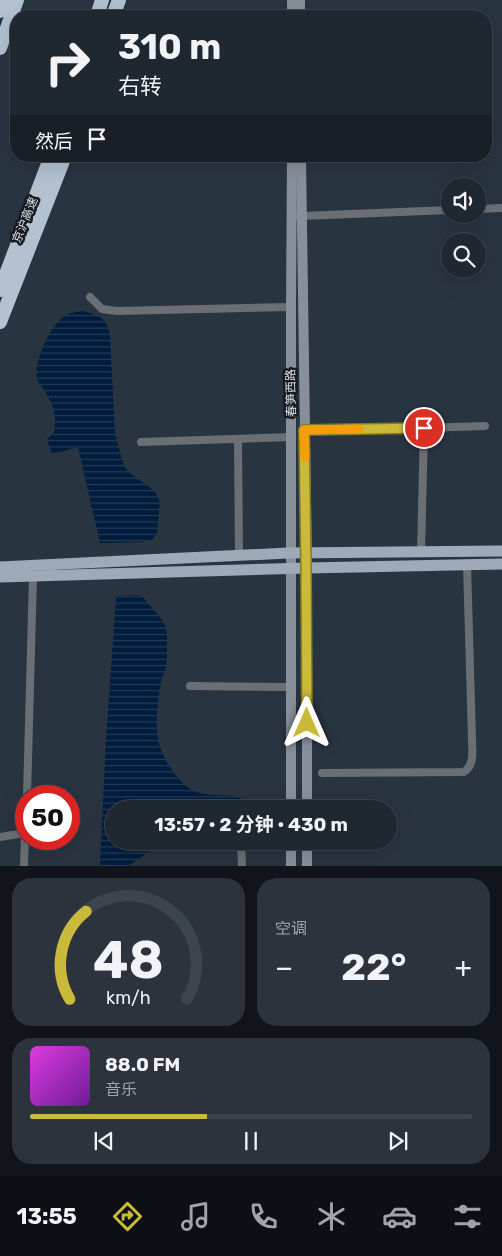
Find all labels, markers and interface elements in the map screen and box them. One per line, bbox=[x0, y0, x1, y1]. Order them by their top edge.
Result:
text: 310 m bbox=[118, 26, 221, 68]
icon: right bbox=[35, 30, 100, 95]
text: 右转 bbox=[118, 73, 162, 100]
icon: arrive bbox=[83, 125, 111, 153]
text: 然后 bbox=[35, 130, 73, 153]
map controls bbox=[441, 178, 486, 278]
button: sound bbox=[441, 178, 486, 223]
street label: 京沪高速 bbox=[10, 195, 40, 245]
button: search bbox=[441, 233, 486, 278]
street label: 春笋西路 bbox=[284, 369, 298, 417]
pin bbox=[403, 407, 445, 449]
icon: arrive bbox=[410, 414, 438, 442]
position arrow bbox=[280, 696, 332, 748]
speed limit sign: 50 bbox=[15, 785, 80, 850]
text: 13:57 · 2 分钟 · 430 m bbox=[154, 813, 348, 836]
text: 空调 bbox=[275, 919, 307, 938]
text: 48 bbox=[93, 929, 164, 991]
text: 22° bbox=[341, 944, 406, 990]
text: − bbox=[275, 951, 293, 984]
text: + bbox=[455, 951, 472, 984]
text: km/h bbox=[106, 987, 151, 1008]
text: 88.0 FM bbox=[105, 1053, 180, 1076]
text: 音乐 bbox=[105, 1080, 137, 1099]
icon: previous bbox=[90, 1127, 118, 1155]
icon: pause bbox=[237, 1127, 265, 1155]
icon: next bbox=[384, 1127, 412, 1155]
icon: directions bbox=[110, 1199, 145, 1234]
icon: music bbox=[178, 1199, 213, 1234]
icon: phone bbox=[246, 1199, 281, 1234]
icon: climate bbox=[314, 1199, 349, 1234]
icon: car bbox=[382, 1199, 417, 1234]
icon: filters bbox=[450, 1199, 485, 1234]
text: 13:55 bbox=[17, 1203, 77, 1230]

